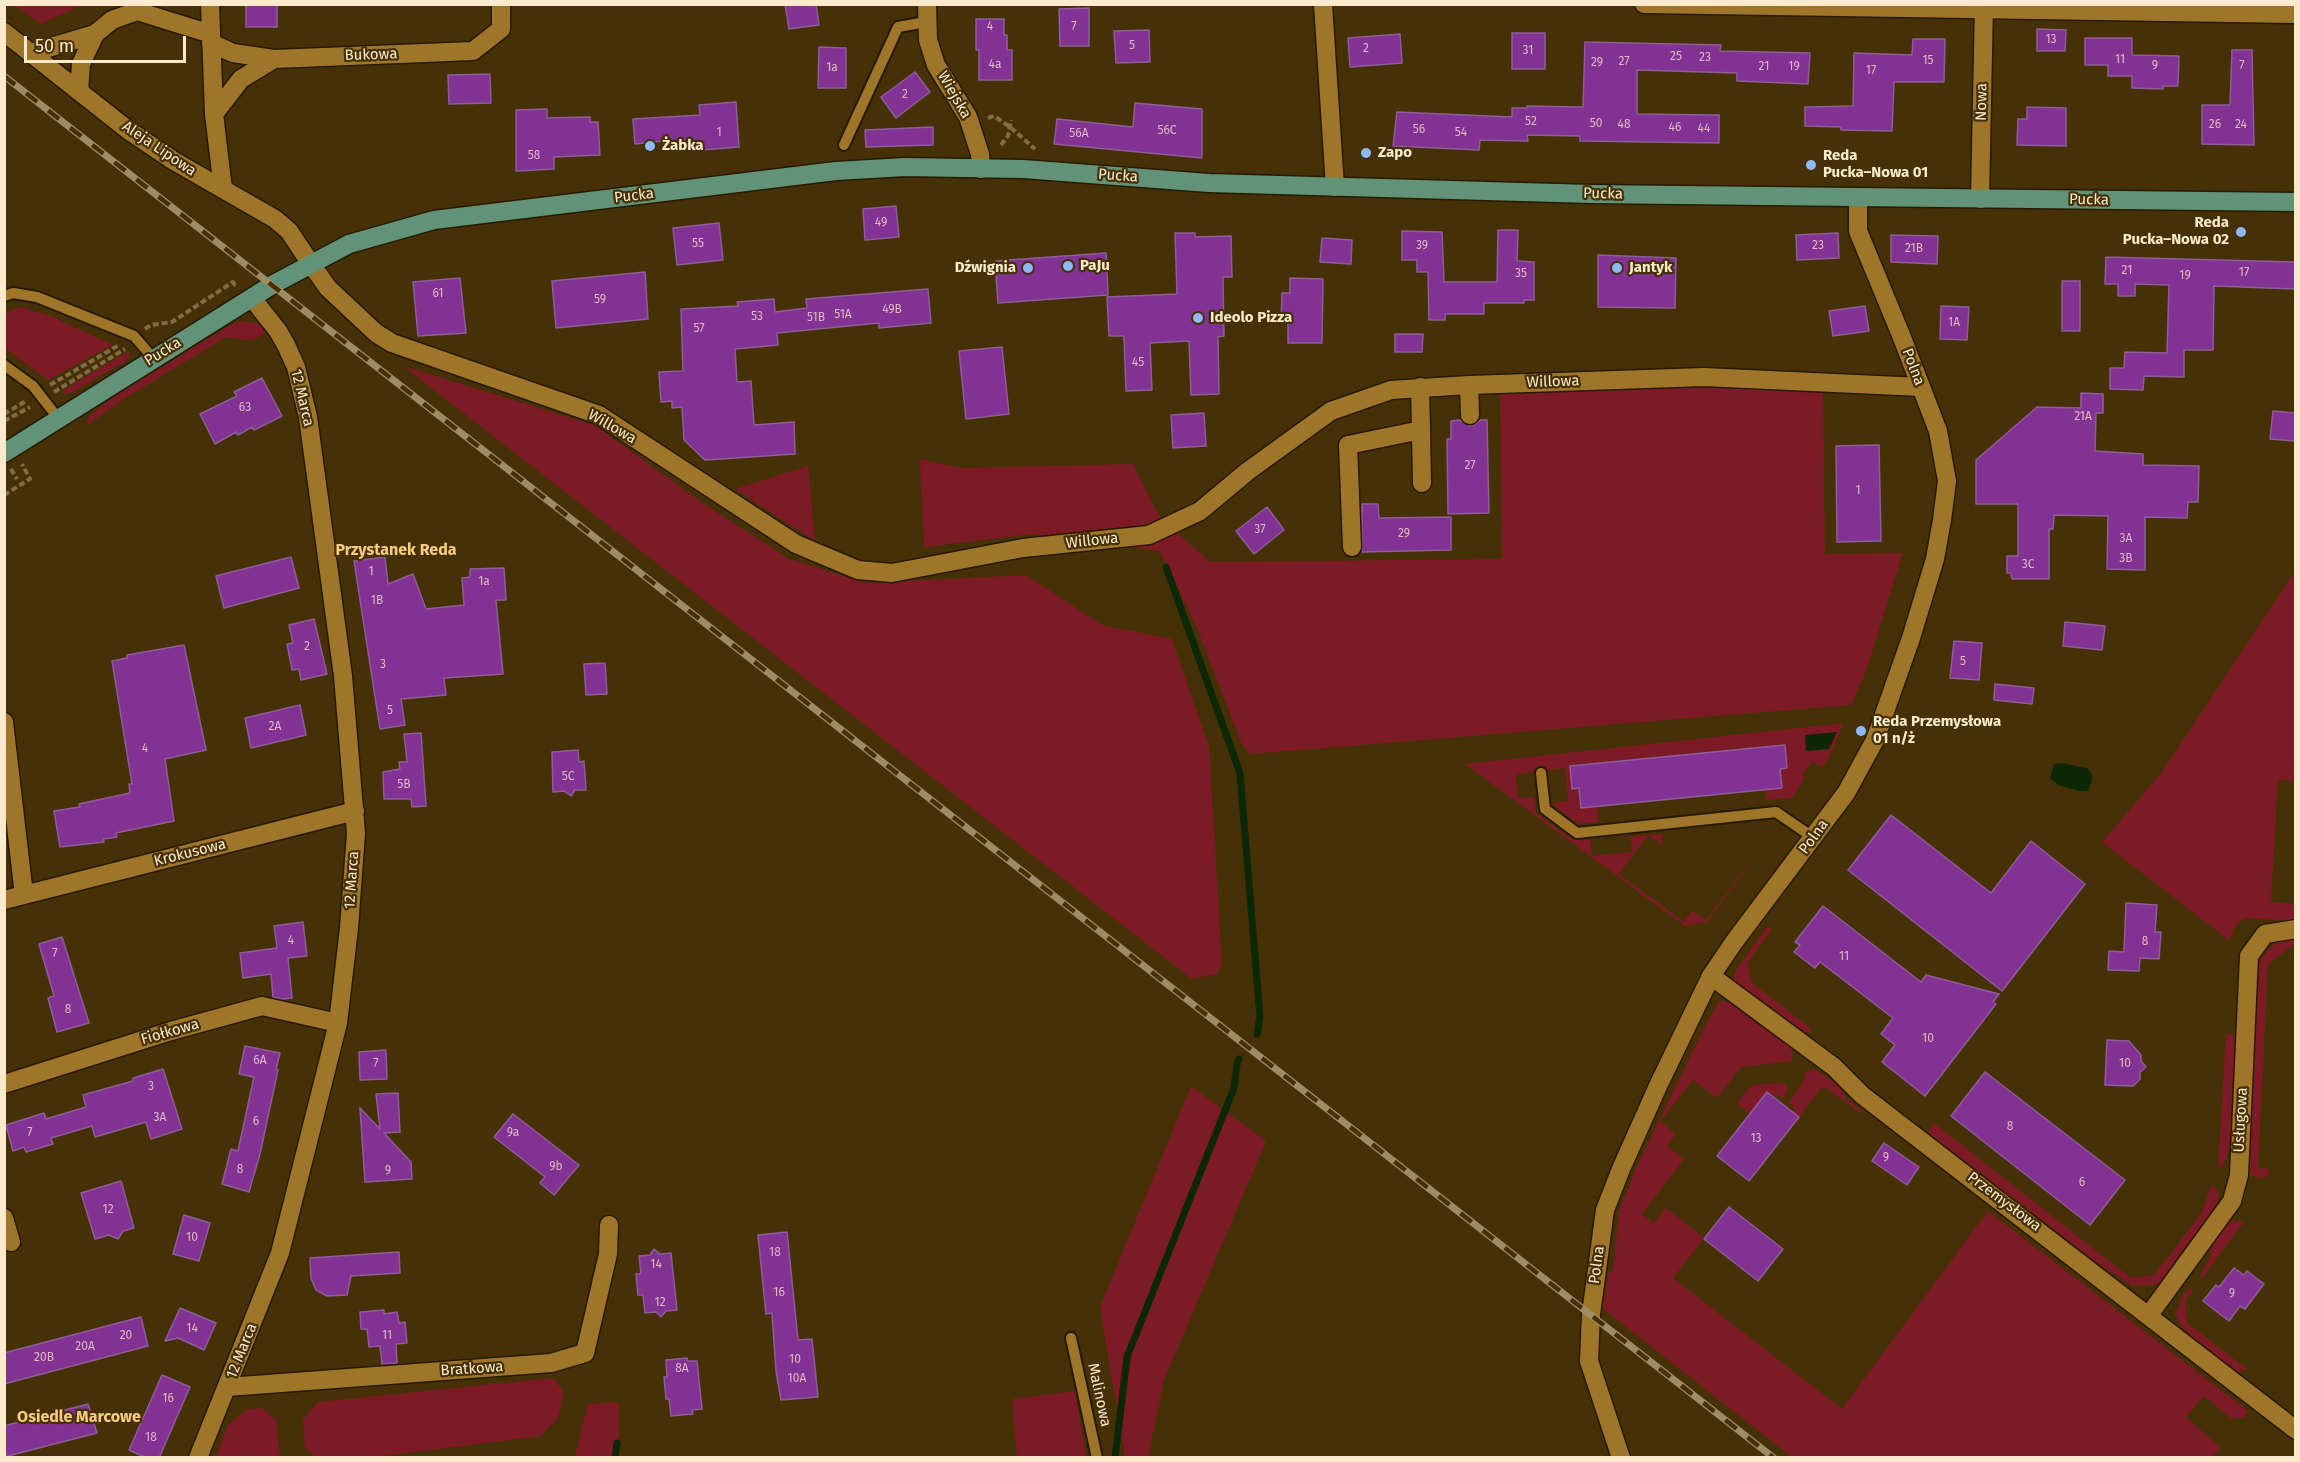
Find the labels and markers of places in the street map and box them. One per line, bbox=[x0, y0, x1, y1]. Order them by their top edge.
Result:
place label: Żabka bbox=[662, 137, 703, 155]
marker: Żabka bbox=[643, 139, 657, 153]
place label: Zapo bbox=[1378, 144, 1412, 162]
marker: Zapo bbox=[1359, 146, 1373, 160]
place label: Reda Pucka–Nowa 01 bbox=[1823, 147, 1928, 182]
marker: Reda Pucka–Nowa 01 bbox=[1804, 158, 1818, 172]
place label: Reda Pucka–Nowa 02 bbox=[2123, 214, 2229, 249]
marker: Reda Pucka–Nowa 02 bbox=[2234, 225, 2248, 239]
place label: PaJu bbox=[1080, 257, 1110, 275]
place label: Dźwignia bbox=[955, 259, 1016, 277]
marker: PaJu bbox=[1061, 259, 1075, 273]
place label: Jantyk bbox=[1629, 259, 1672, 277]
marker: Dźwignia bbox=[1021, 261, 1035, 275]
marker: Jantyk bbox=[1610, 261, 1624, 275]
place label: Ideolo Pizza bbox=[1210, 309, 1292, 327]
marker: Ideolo Pizza bbox=[1191, 311, 1205, 325]
place label: Reda Przemysłowa 01 n/ż bbox=[1873, 713, 2001, 748]
marker: Reda Przemysłowa 01 n/ż bbox=[1854, 724, 1868, 738]

